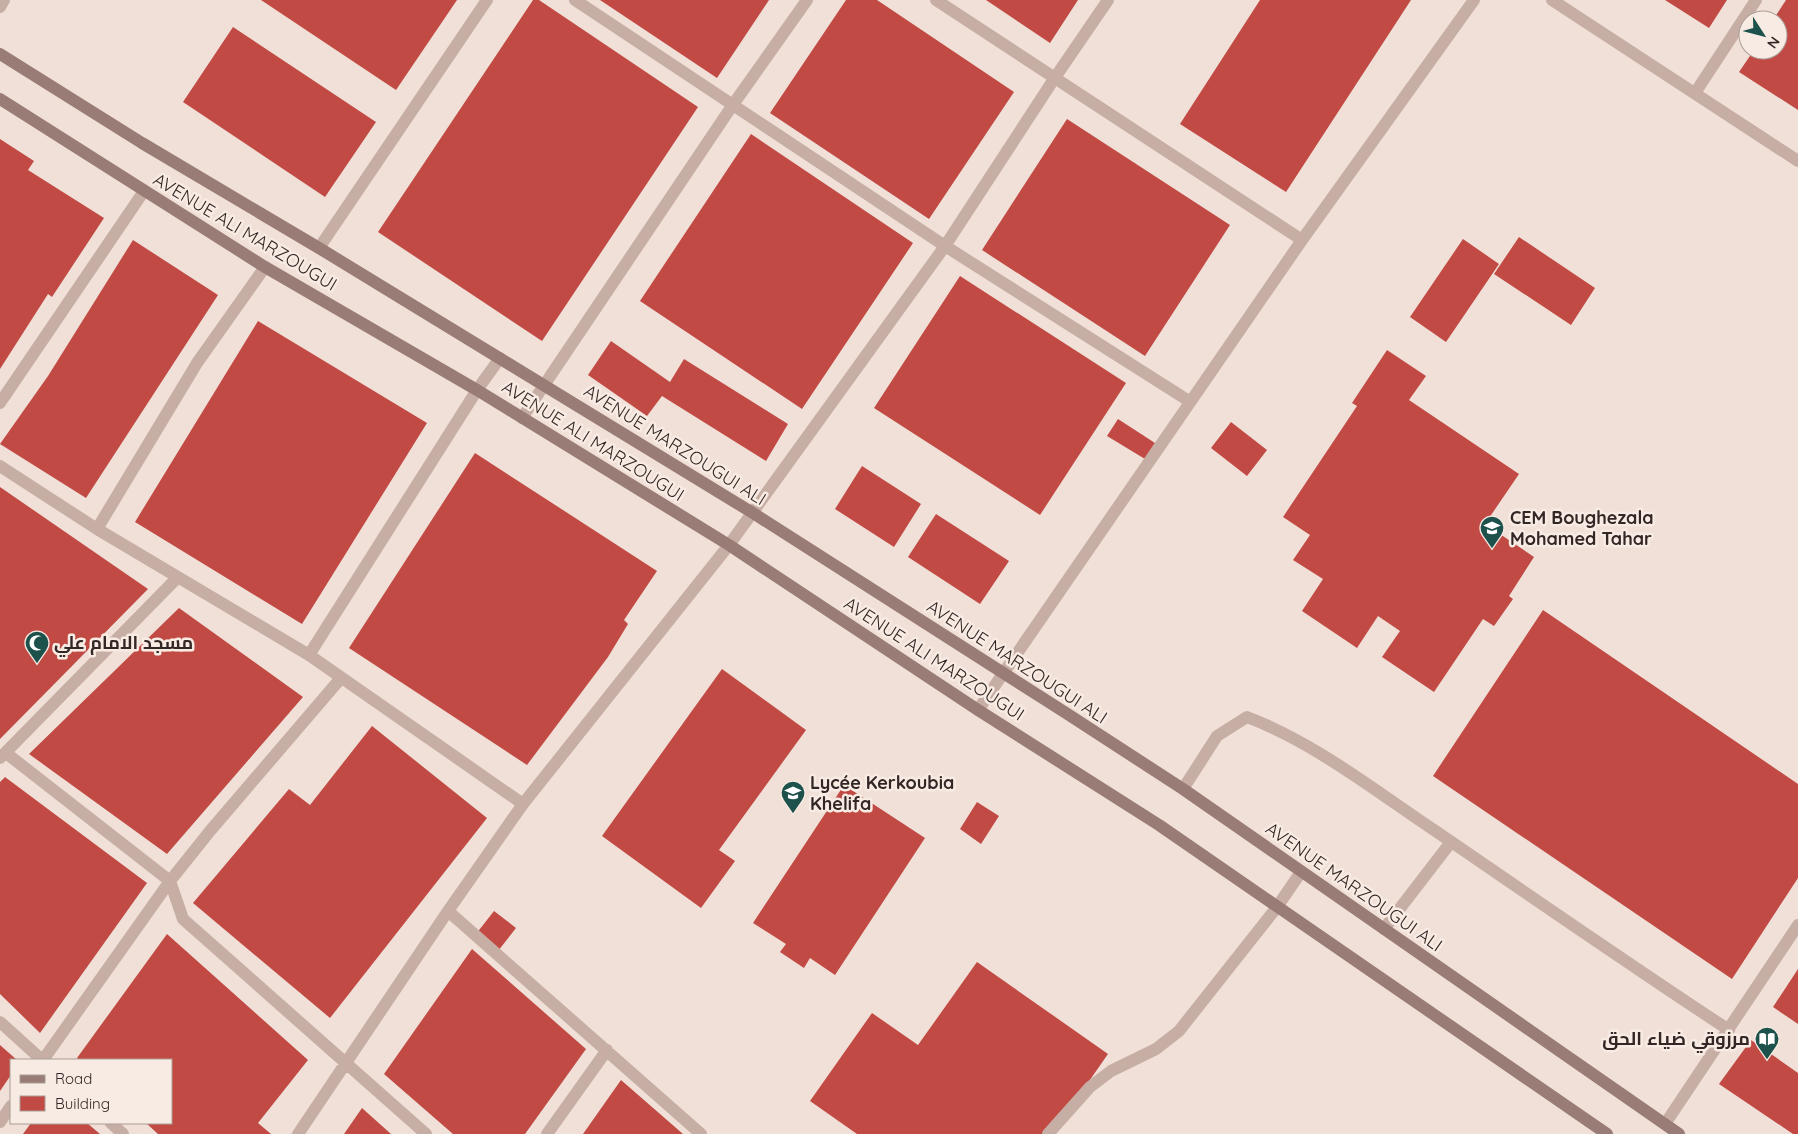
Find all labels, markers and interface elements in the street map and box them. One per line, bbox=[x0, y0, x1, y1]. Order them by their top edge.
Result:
north arrow bbox=[1738, 10, 1788, 60]
text: N bbox=[1763, 33, 1784, 52]
street label: AVENUE ALI MARZOUGUI bbox=[149, 168, 341, 296]
street label: AVENUE ALI MARZOUGUI bbox=[498, 375, 689, 506]
street label: AVENUE MARZOUGUI ALI bbox=[580, 379, 771, 510]
place label: CEM Boughezala Mohamed Tahar bbox=[1510, 506, 1654, 550]
school or university icon: CEM Boughezala Mohamed Tahar bbox=[1479, 515, 1505, 549]
street label: AVENUE ALI MARZOUGUI bbox=[840, 592, 1029, 726]
street label: AVENUE MARZOUGUI ALI bbox=[923, 595, 1112, 729]
mosque icon: مسجد الامام علي bbox=[24, 630, 50, 664]
place label: مسجد الامام علي bbox=[54, 631, 193, 658]
place label: Lycée Kerkoubia Khelifa bbox=[810, 771, 954, 815]
school or university icon: Lycée Kerkoubia Khelifa bbox=[780, 780, 806, 814]
street label: AVENUE MARZOUGUI ALI bbox=[1261, 817, 1447, 956]
library icon: مرزوقي ضياء الحق bbox=[1754, 1026, 1780, 1060]
place label: مرزوقي ضياء الحق bbox=[1602, 1027, 1750, 1054]
legend bbox=[10, 1059, 172, 1124]
text: Road bbox=[55, 1069, 92, 1088]
text: Building bbox=[55, 1094, 110, 1113]

